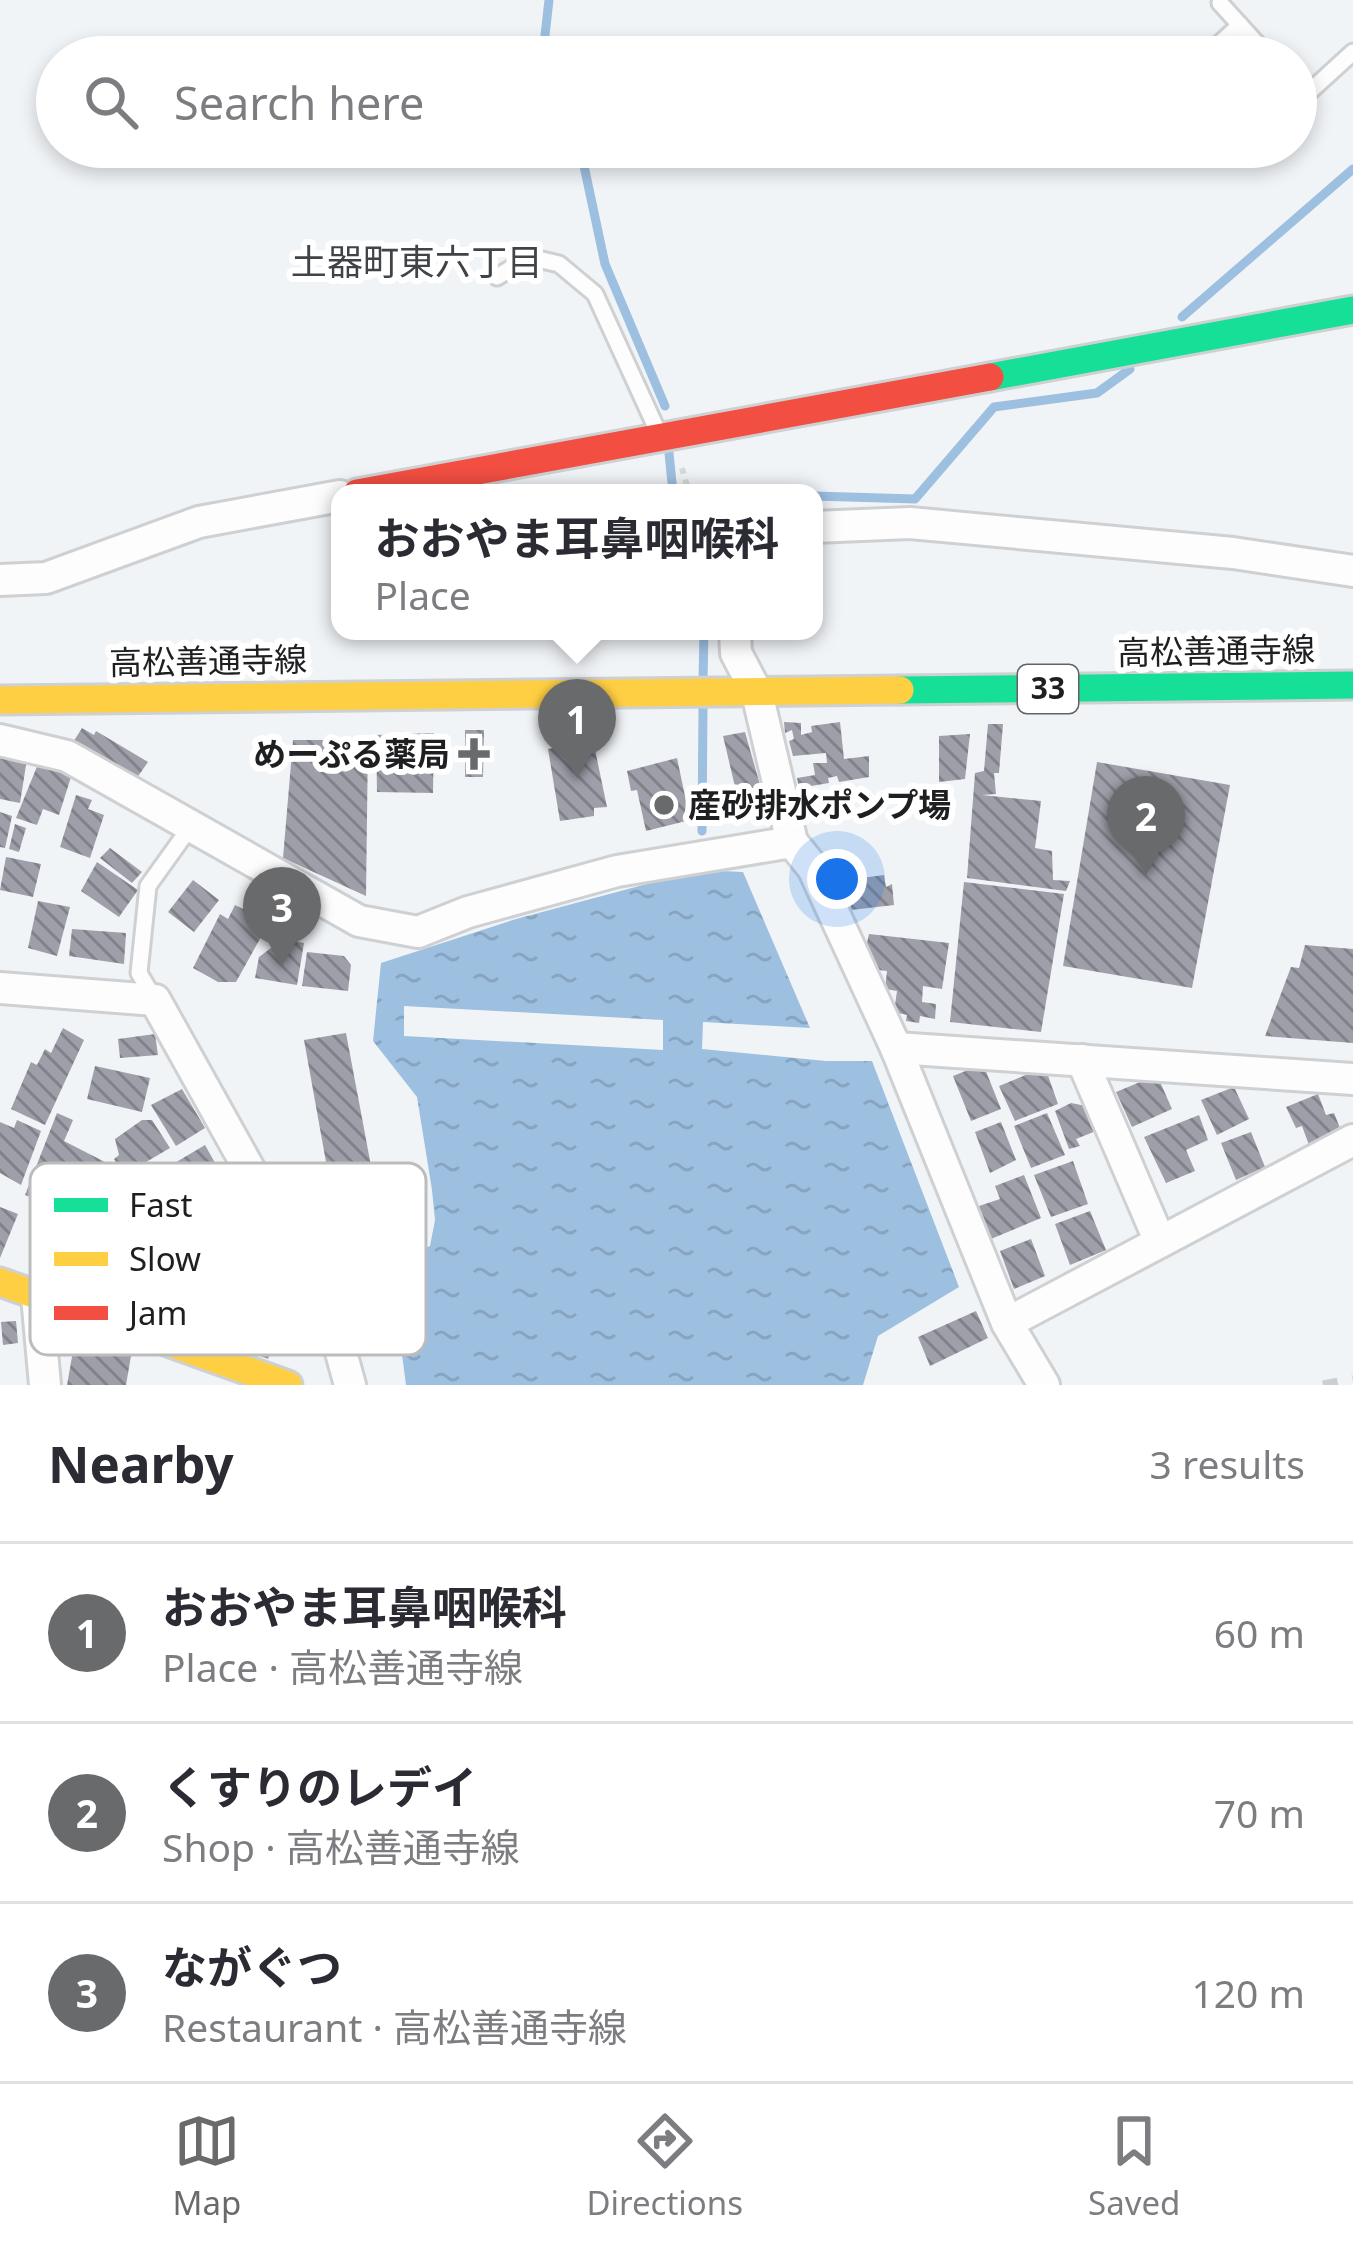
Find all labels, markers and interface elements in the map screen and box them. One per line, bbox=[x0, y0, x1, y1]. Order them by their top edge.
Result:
search box bbox=[36, 36, 1317, 168]
icon: search bbox=[78, 69, 144, 135]
text: Search here bbox=[174, 72, 424, 133]
district label: 土器町東六丁目 bbox=[291, 237, 543, 286]
popup bbox=[331, 484, 823, 640]
text: おおやま耳鼻咽喉科 bbox=[374, 507, 780, 568]
text: Place bbox=[374, 568, 471, 621]
street label: 高松善通寺線 bbox=[1117, 626, 1315, 675]
street label: 高松善通寺線 bbox=[109, 636, 307, 685]
road number: 33 bbox=[1018, 665, 1078, 713]
pin: 1 bbox=[538, 679, 616, 778]
place label: めーぷる薬局 bbox=[253, 731, 450, 776]
marker: めーぷる薬局 bbox=[461, 741, 487, 767]
pin: 2 bbox=[1107, 776, 1185, 875]
place label: 産砂排水ポンプ場 bbox=[688, 782, 951, 827]
marker: 産砂排水ポンプ場 bbox=[651, 792, 677, 818]
your location bbox=[807, 849, 867, 909]
pin: 3 bbox=[243, 867, 321, 966]
legend bbox=[30, 1163, 426, 1355]
text: Fast bbox=[129, 1182, 192, 1227]
text: Slow bbox=[129, 1236, 201, 1281]
text: Jam bbox=[126, 1290, 187, 1335]
text: Nearby bbox=[48, 1428, 234, 1498]
text: 3 results bbox=[1150, 1437, 1305, 1490]
text: おおやま耳鼻咽喉科 bbox=[162, 1576, 567, 1637]
text: 1 bbox=[76, 1606, 98, 1659]
text: 60 m bbox=[1214, 1606, 1305, 1659]
text: Place · 高松善通寺線 bbox=[162, 1640, 523, 1693]
text: くすりのレデイ bbox=[162, 1756, 477, 1817]
text: 2 bbox=[76, 1786, 98, 1839]
text: 70 m bbox=[1214, 1786, 1305, 1839]
text: Shop · 高松善通寺線 bbox=[162, 1820, 520, 1873]
text: ながぐつ bbox=[162, 1936, 342, 1997]
text: 3 bbox=[76, 1966, 98, 2019]
text: 120 m bbox=[1191, 1966, 1305, 2019]
text: Restaurant · 高松善通寺線 bbox=[162, 2000, 627, 2053]
tab: Map bbox=[173, 2108, 241, 2225]
tab: Directions bbox=[586, 2108, 743, 2225]
tab: Saved bbox=[1088, 2108, 1180, 2225]

